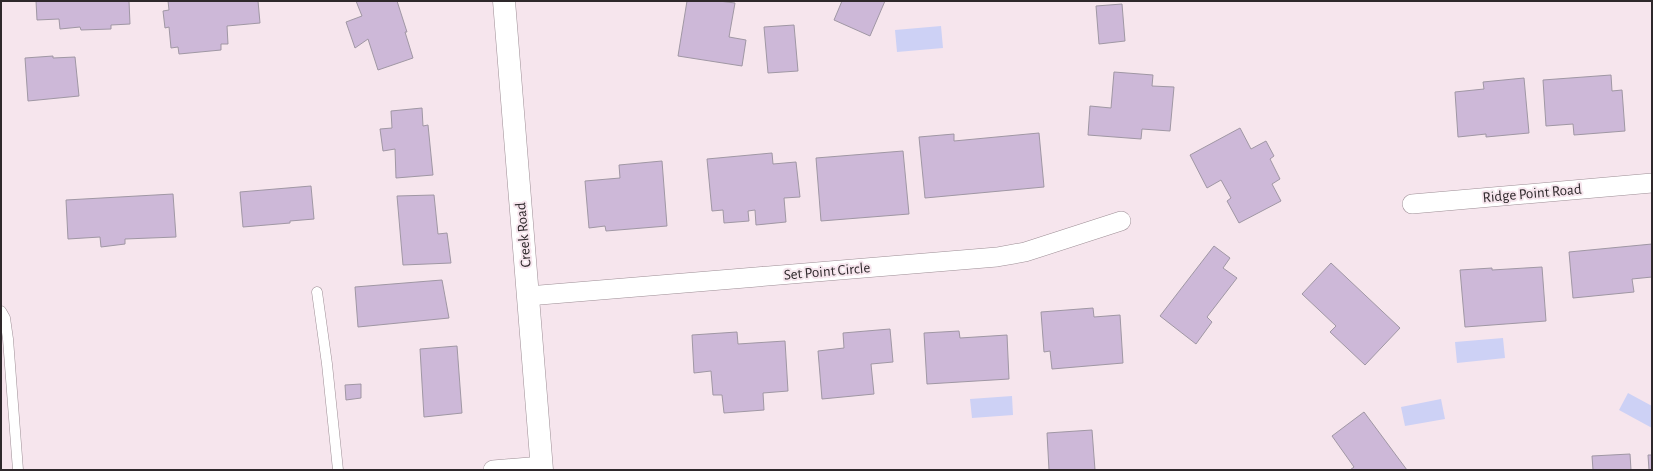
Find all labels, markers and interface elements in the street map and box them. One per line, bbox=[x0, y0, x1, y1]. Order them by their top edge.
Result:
street label: Ridge Point Road bbox=[1482, 182, 1582, 205]
street label: Creek Road bbox=[513, 202, 534, 268]
street label: Set Point Circle bbox=[783, 260, 871, 283]

